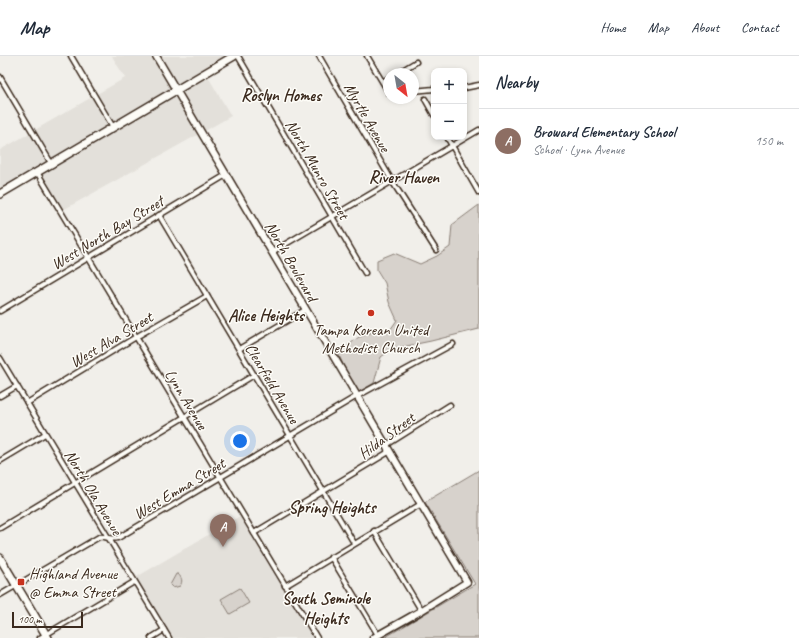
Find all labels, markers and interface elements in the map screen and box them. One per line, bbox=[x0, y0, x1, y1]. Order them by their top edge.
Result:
text: Map bbox=[20, 16, 50, 40]
text: Home bbox=[600, 19, 626, 36]
text: Map bbox=[648, 19, 669, 36]
text: About bbox=[691, 19, 719, 36]
text: Contact bbox=[741, 19, 779, 36]
north arrow bbox=[383, 68, 419, 104]
map controls bbox=[431, 68, 467, 140]
button: + bbox=[431, 68, 467, 104]
text: Nearby bbox=[495, 72, 538, 93]
street label: Myrtle Avenue bbox=[339, 79, 396, 157]
district label: Roslyn Homes bbox=[241, 85, 323, 106]
button: − bbox=[431, 104, 467, 140]
street label: North Munro Street bbox=[281, 116, 355, 224]
text: Broward Elementary School bbox=[533, 123, 675, 142]
text: A bbox=[505, 133, 511, 149]
text: 150 m bbox=[755, 133, 783, 149]
text: School · Lynn Avenue bbox=[533, 142, 624, 158]
district label: River Haven bbox=[369, 167, 440, 188]
street label: West North Bay Street bbox=[48, 190, 170, 274]
street label: North Boulevard bbox=[260, 218, 323, 307]
district label: Alice Heights bbox=[228, 305, 306, 326]
street label: West Alva Street bbox=[67, 307, 158, 372]
marker: Tampa Korean United Methodist Church bbox=[366, 308, 376, 318]
place label: Tampa Korean United Methodist Church bbox=[314, 320, 431, 358]
street label: Clearfield Avenue bbox=[240, 340, 305, 429]
street label: Lynn Avenue bbox=[160, 366, 213, 435]
street label: Hilda Street bbox=[354, 407, 420, 464]
your location bbox=[230, 431, 250, 451]
street label: North Ola Avenue bbox=[60, 446, 127, 540]
street label: West Emma Street bbox=[130, 453, 230, 524]
district label: Spring Heights bbox=[289, 497, 377, 518]
pin: A bbox=[210, 514, 236, 547]
place label: Highland Avenue @ Emma Street bbox=[29, 564, 119, 602]
marker: Highland Avenue @ Emma Street bbox=[16, 577, 26, 587]
district label: South Seminole Heights bbox=[282, 588, 371, 629]
scale bar bbox=[12, 610, 83, 629]
text: 100 m bbox=[18, 612, 42, 626]

